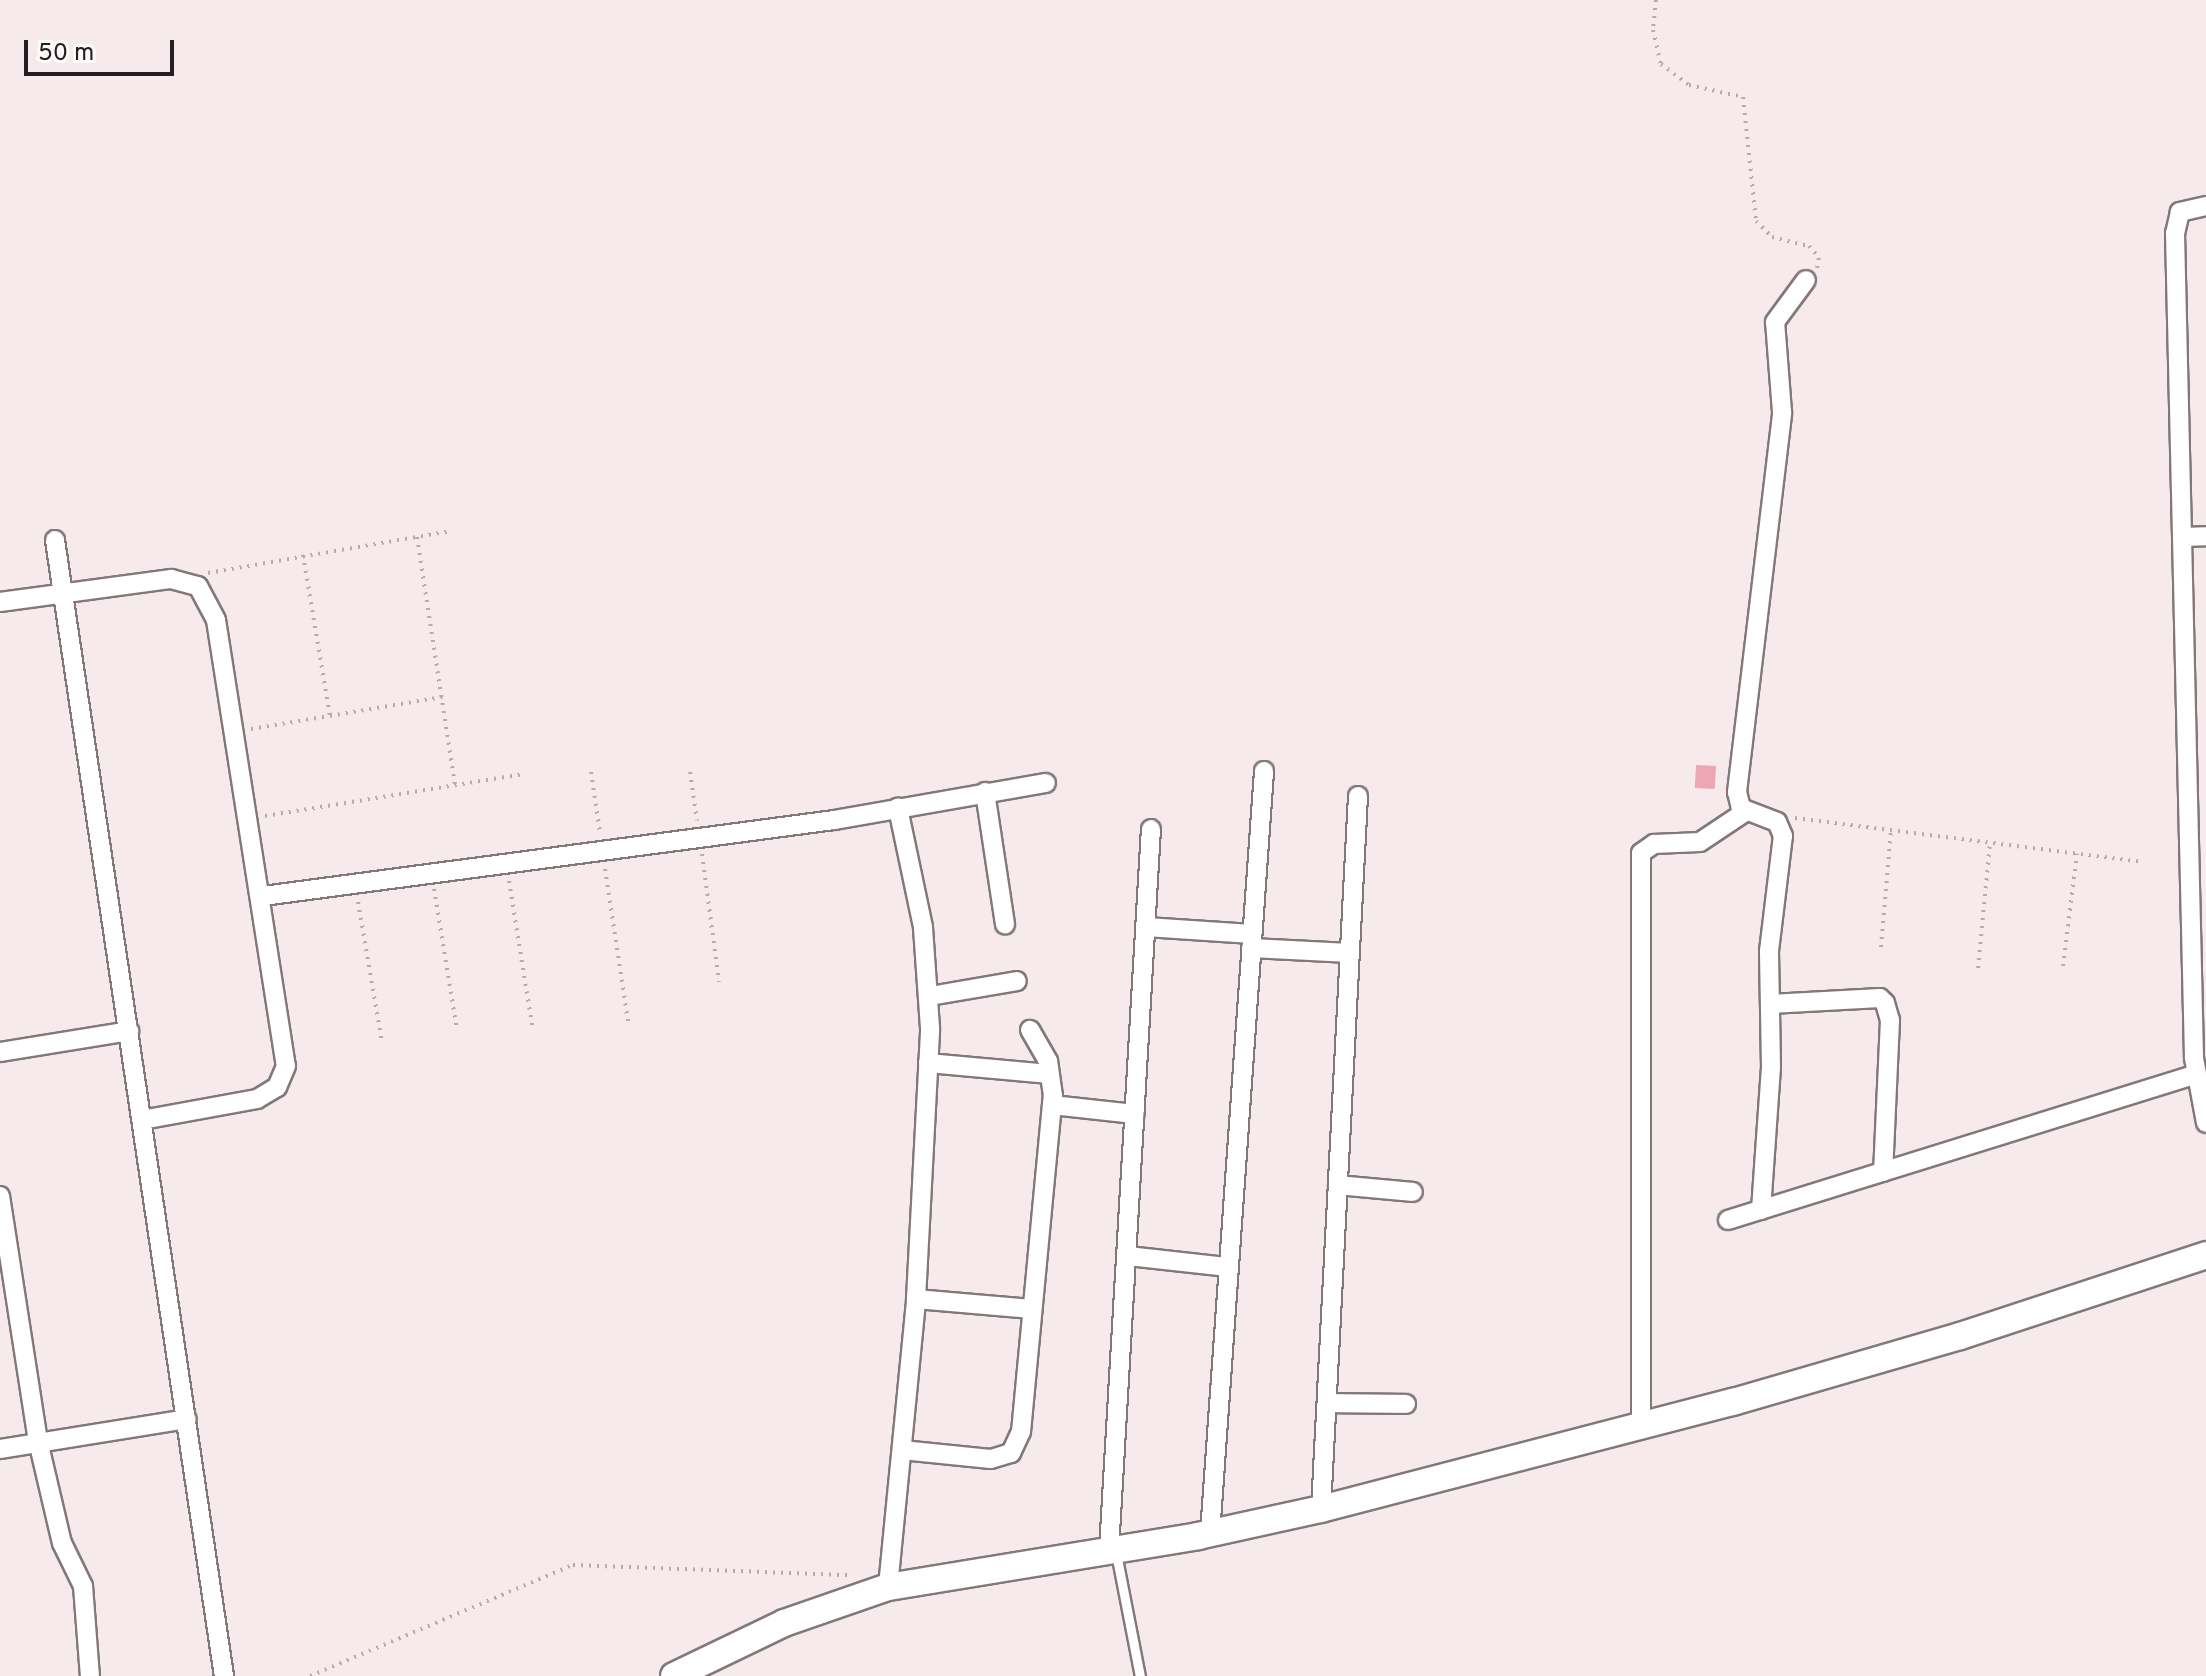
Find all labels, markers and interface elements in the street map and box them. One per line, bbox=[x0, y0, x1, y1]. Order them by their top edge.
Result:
scale bar bbox=[28, 24, 178, 74]
text: 50 m bbox=[38, 39, 94, 69]

